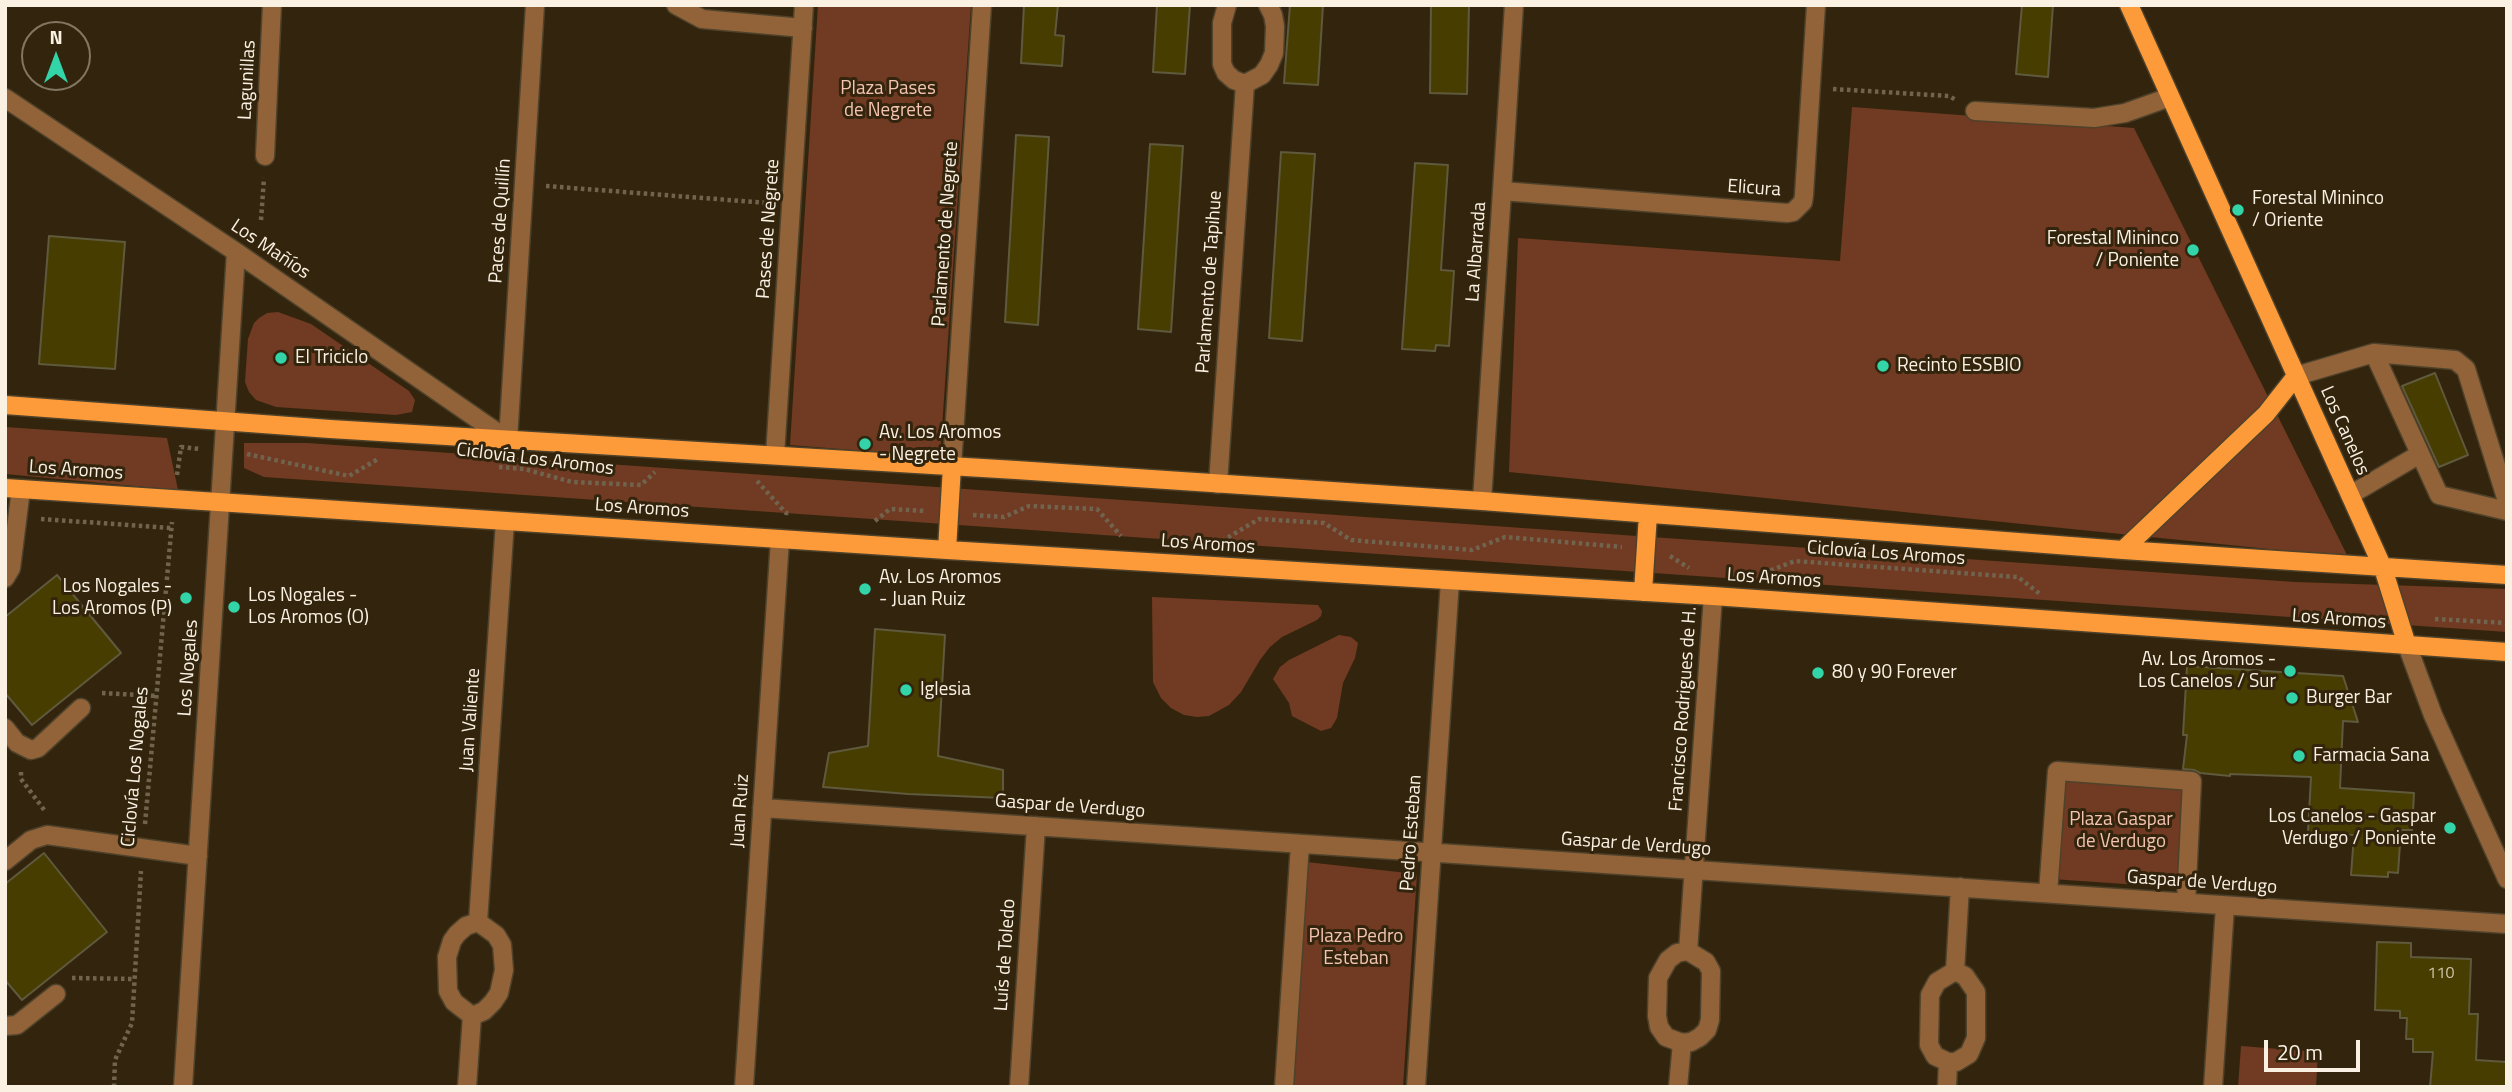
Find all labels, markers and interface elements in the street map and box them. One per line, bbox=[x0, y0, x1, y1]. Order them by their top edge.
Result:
north arrow bbox=[21, 21, 91, 91]
text: N bbox=[49, 22, 63, 51]
street label: Lagunillas bbox=[235, 39, 261, 121]
park label: Plaza Pases de Negrete bbox=[840, 78, 936, 122]
street label: Parlamento de Negrete bbox=[928, 141, 964, 327]
street label: Paces de Quillín bbox=[485, 158, 517, 284]
street label: Pases de Negrete bbox=[753, 158, 785, 300]
street label: Elicura bbox=[1727, 176, 1781, 202]
place label: Forestal Mininco / Oriente bbox=[2252, 188, 2384, 232]
street label: Parlamento de Tapihue bbox=[1192, 190, 1228, 374]
street label: La Albarrada bbox=[1462, 201, 1492, 303]
marker: Forestal Mininco / Oriente bbox=[2230, 202, 2246, 218]
street label: Los Mañíos bbox=[226, 215, 314, 285]
place label: Forestal Mininco / Poniente bbox=[2047, 228, 2179, 272]
marker: Forestal Mininco / Poniente bbox=[2185, 242, 2201, 258]
place label: El Triciclo bbox=[295, 347, 368, 369]
marker: El Triciclo bbox=[273, 350, 289, 366]
place label: Recinto ESSBIO bbox=[1897, 355, 2022, 377]
marker: Recinto ESSBIO bbox=[1875, 358, 1891, 374]
street label: Los Canelos bbox=[2314, 383, 2374, 479]
place label: Av. Los Aromos - Negrete bbox=[879, 422, 1001, 466]
marker: Av. Los Aromos - Negrete bbox=[857, 436, 873, 452]
street label: Ciclovía Los Aromos bbox=[455, 439, 615, 481]
street label: Los Aromos bbox=[28, 456, 124, 486]
street label: Los Aromos bbox=[594, 494, 690, 524]
street label: Los Aromos bbox=[1160, 530, 1256, 560]
street label: Ciclovía Los Aromos bbox=[1806, 537, 1966, 571]
street label: Los Aromos bbox=[1726, 564, 1822, 594]
place label: Av. Los Aromos - Juan Ruiz bbox=[879, 567, 1001, 611]
place label: Los Nogales - Los Aromos (P) bbox=[52, 576, 172, 620]
marker: Av. Los Aromos - Juan Ruiz bbox=[857, 581, 873, 597]
place label: Los Nogales - Los Aromos (O) bbox=[248, 585, 369, 629]
marker: Los Nogales - Los Aromos (P) bbox=[178, 590, 194, 606]
marker: Los Nogales - Los Aromos (O) bbox=[226, 599, 242, 615]
street label: Los Aromos bbox=[2291, 605, 2387, 635]
street label: Francisco Rodrigues de H. bbox=[1665, 606, 1703, 812]
street label: Los Nogales bbox=[174, 619, 204, 717]
place label: Av. Los Aromos - Los Canelos / Sur bbox=[2138, 649, 2276, 693]
place label: 80 y 90 Forever bbox=[1832, 662, 1957, 684]
marker: Av. Los Aromos - Los Canelos / Sur bbox=[2282, 663, 2298, 679]
marker: 80 y 90 Forever bbox=[1810, 665, 1826, 681]
street label: Juan Valiente bbox=[456, 667, 486, 773]
place label: Iglesia bbox=[920, 679, 971, 701]
marker: Iglesia bbox=[898, 682, 914, 698]
street label: Ciclovía Los Nogales bbox=[118, 686, 154, 848]
place label: Burger Bar bbox=[2306, 687, 2392, 709]
marker: Burger Bar bbox=[2284, 690, 2300, 706]
place label: Farmacia Sana bbox=[2313, 745, 2430, 767]
marker: Farmacia Sana bbox=[2291, 748, 2307, 764]
street label: Juan Ruiz bbox=[727, 773, 755, 849]
street label: Pedro Esteban bbox=[1397, 774, 1427, 892]
street label: Gaspar de Verdugo bbox=[994, 790, 1146, 824]
place label: Los Canelos - Gaspar Verdugo / Poniente bbox=[2268, 806, 2436, 850]
park label: Plaza Gaspar de Verdugo bbox=[2069, 809, 2173, 853]
marker: Los Canelos - Gaspar Verdugo / Poniente bbox=[2442, 820, 2458, 836]
street label: Gaspar de Verdugo bbox=[1560, 828, 1712, 862]
street label: Gaspar de Verdugo bbox=[2126, 866, 2278, 900]
street label: Luís de Toledo bbox=[991, 898, 1021, 1012]
park label: Plaza Pedro Esteban bbox=[1309, 926, 1403, 970]
house number: 110 bbox=[2428, 964, 2454, 984]
scale bar bbox=[2267, 1026, 2363, 1070]
text: 20 m bbox=[2277, 1036, 2323, 1068]

